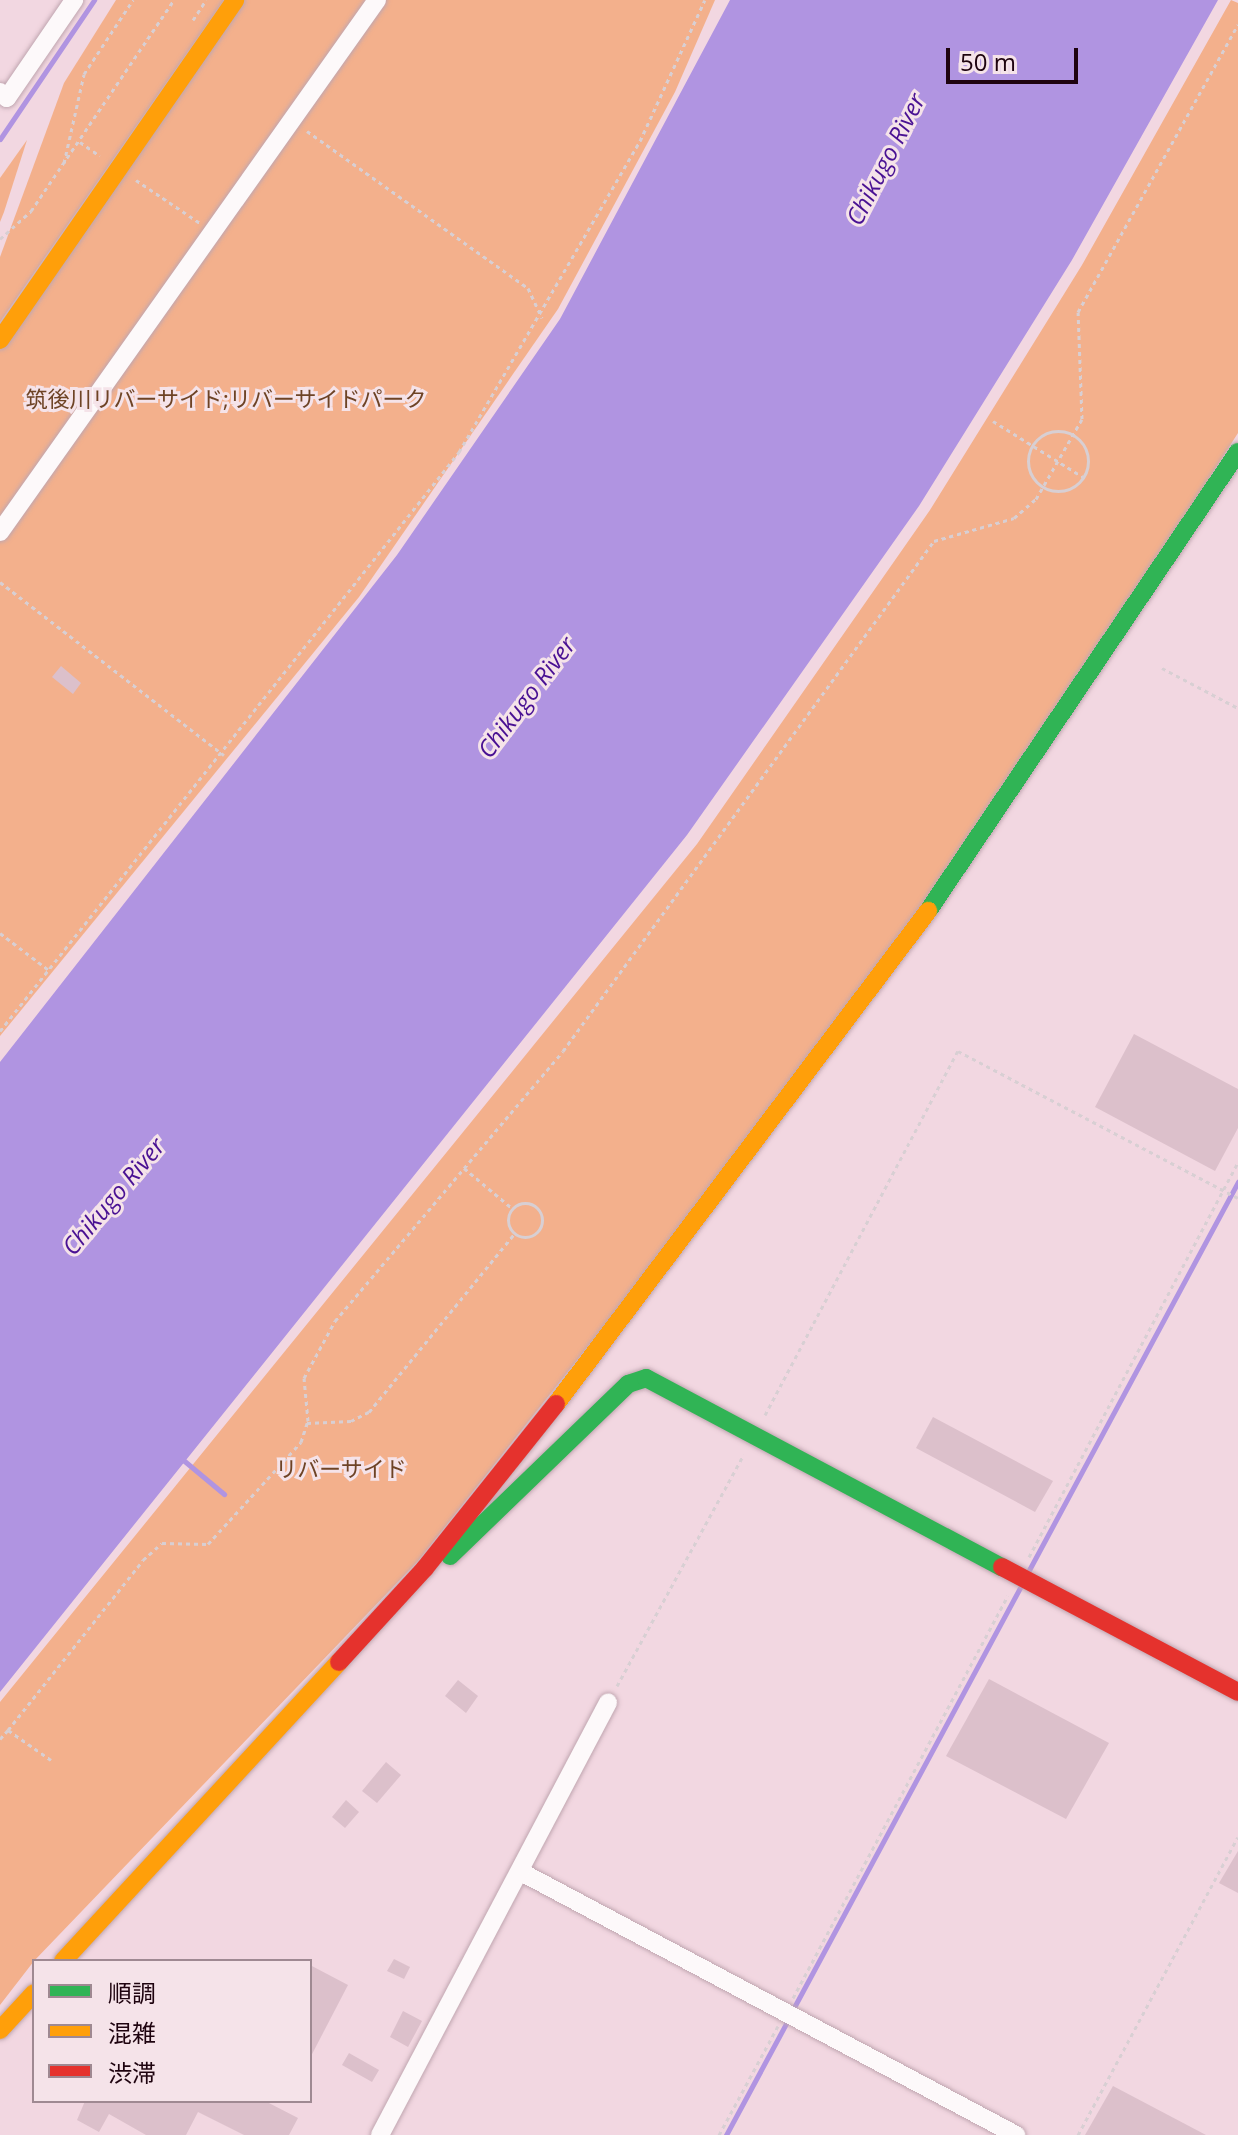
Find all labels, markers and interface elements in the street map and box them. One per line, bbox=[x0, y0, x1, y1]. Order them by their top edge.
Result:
scale bar bbox=[950, 32, 1082, 82]
text: 50 m bbox=[960, 45, 1016, 78]
water label: Chikugo River bbox=[839, 88, 931, 230]
park label: 筑後川リバーサイド;リバーサイドパーク bbox=[25, 386, 427, 412]
water label: Chikugo River bbox=[471, 631, 581, 763]
water label: Chikugo River bbox=[56, 1132, 170, 1260]
park label: リバーサイド bbox=[275, 1456, 407, 1482]
legend bbox=[32, 1959, 312, 2103]
text: 順調 bbox=[108, 1976, 156, 2009]
text: 混雑 bbox=[108, 2016, 156, 2049]
text: 渋滞 bbox=[108, 2056, 156, 2089]

